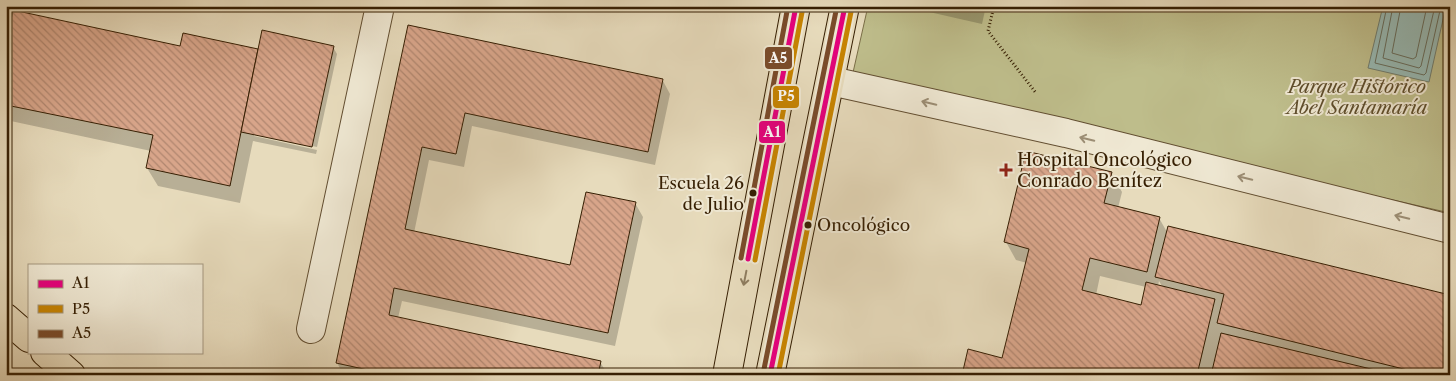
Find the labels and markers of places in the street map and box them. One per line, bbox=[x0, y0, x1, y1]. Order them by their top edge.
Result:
place label: Hospital Oncológico Conrado Benítez bbox=[1017, 149, 1192, 192]
marker: Hospital Oncológico Conrado Benítez bbox=[999, 163, 1013, 177]
place label: Escuela 26 de Julio bbox=[658, 173, 744, 214]
marker: Escuela 26 de Julio bbox=[748, 188, 758, 198]
place label: Oncológico bbox=[817, 215, 910, 235]
marker: Oncológico bbox=[803, 220, 813, 230]

